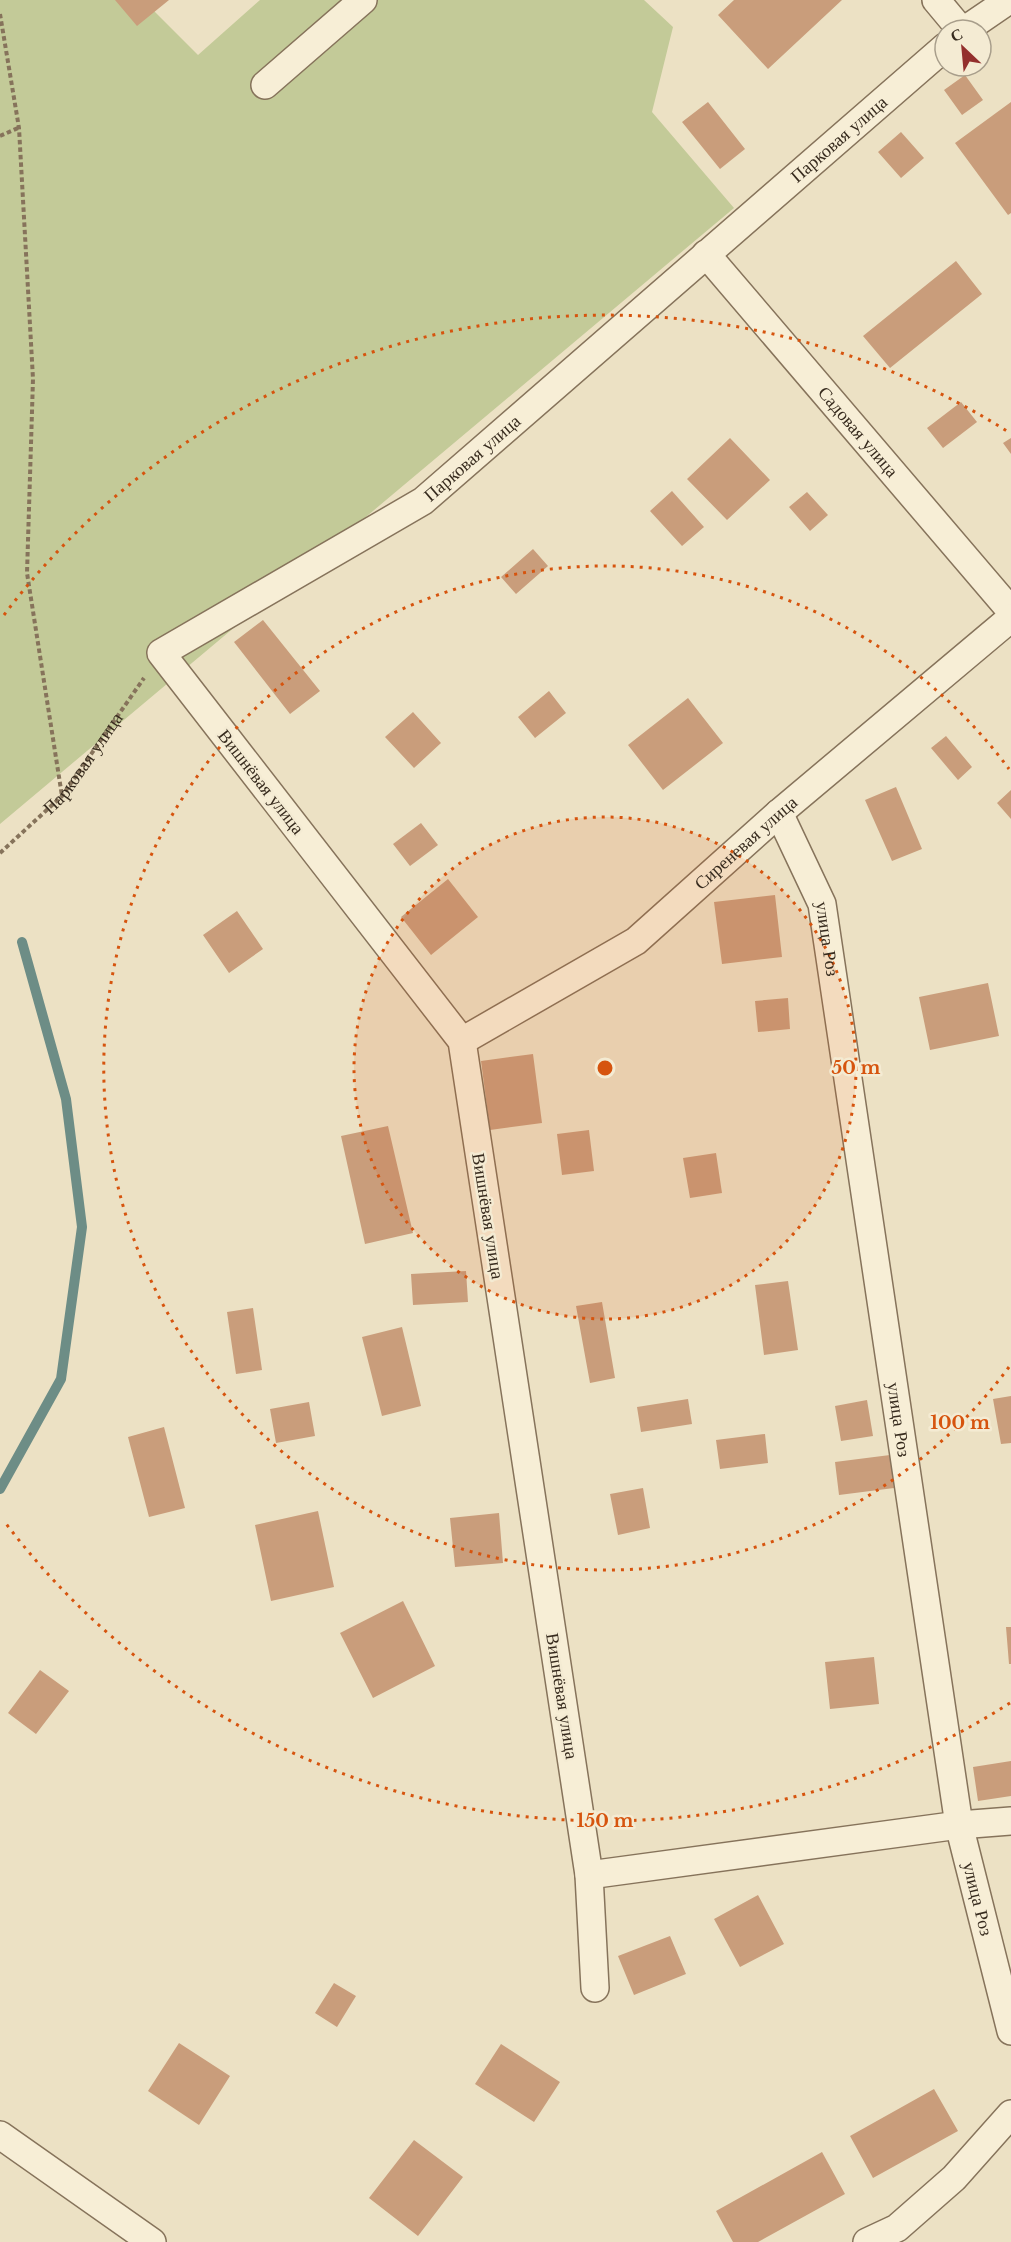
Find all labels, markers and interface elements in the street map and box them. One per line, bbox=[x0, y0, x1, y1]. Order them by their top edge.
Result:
north arrow bbox=[933, 18, 993, 78]
text: С bbox=[947, 23, 966, 46]
street label: Парковая улица bbox=[786, 91, 892, 187]
street label: Садовая улица bbox=[813, 382, 903, 482]
street label: Парковая улица bbox=[419, 410, 525, 506]
street label: Парковая улица bbox=[39, 708, 128, 819]
street label: Вишнёвая улица bbox=[213, 725, 309, 839]
street label: Сиреневая улица bbox=[690, 791, 802, 894]
street label: улица Роз bbox=[811, 900, 844, 978]
text: 50 m bbox=[832, 1057, 881, 1079]
centre of rings bbox=[595, 1058, 615, 1078]
street label: Вишнёвая улица bbox=[467, 1151, 509, 1281]
street label: улица Роз bbox=[882, 1381, 915, 1459]
text: 100 m bbox=[930, 1412, 990, 1434]
street label: Вишнёвая улица bbox=[541, 1631, 583, 1761]
text: 150 m bbox=[577, 1810, 634, 1832]
street label: улица Роз bbox=[958, 1860, 998, 1938]

